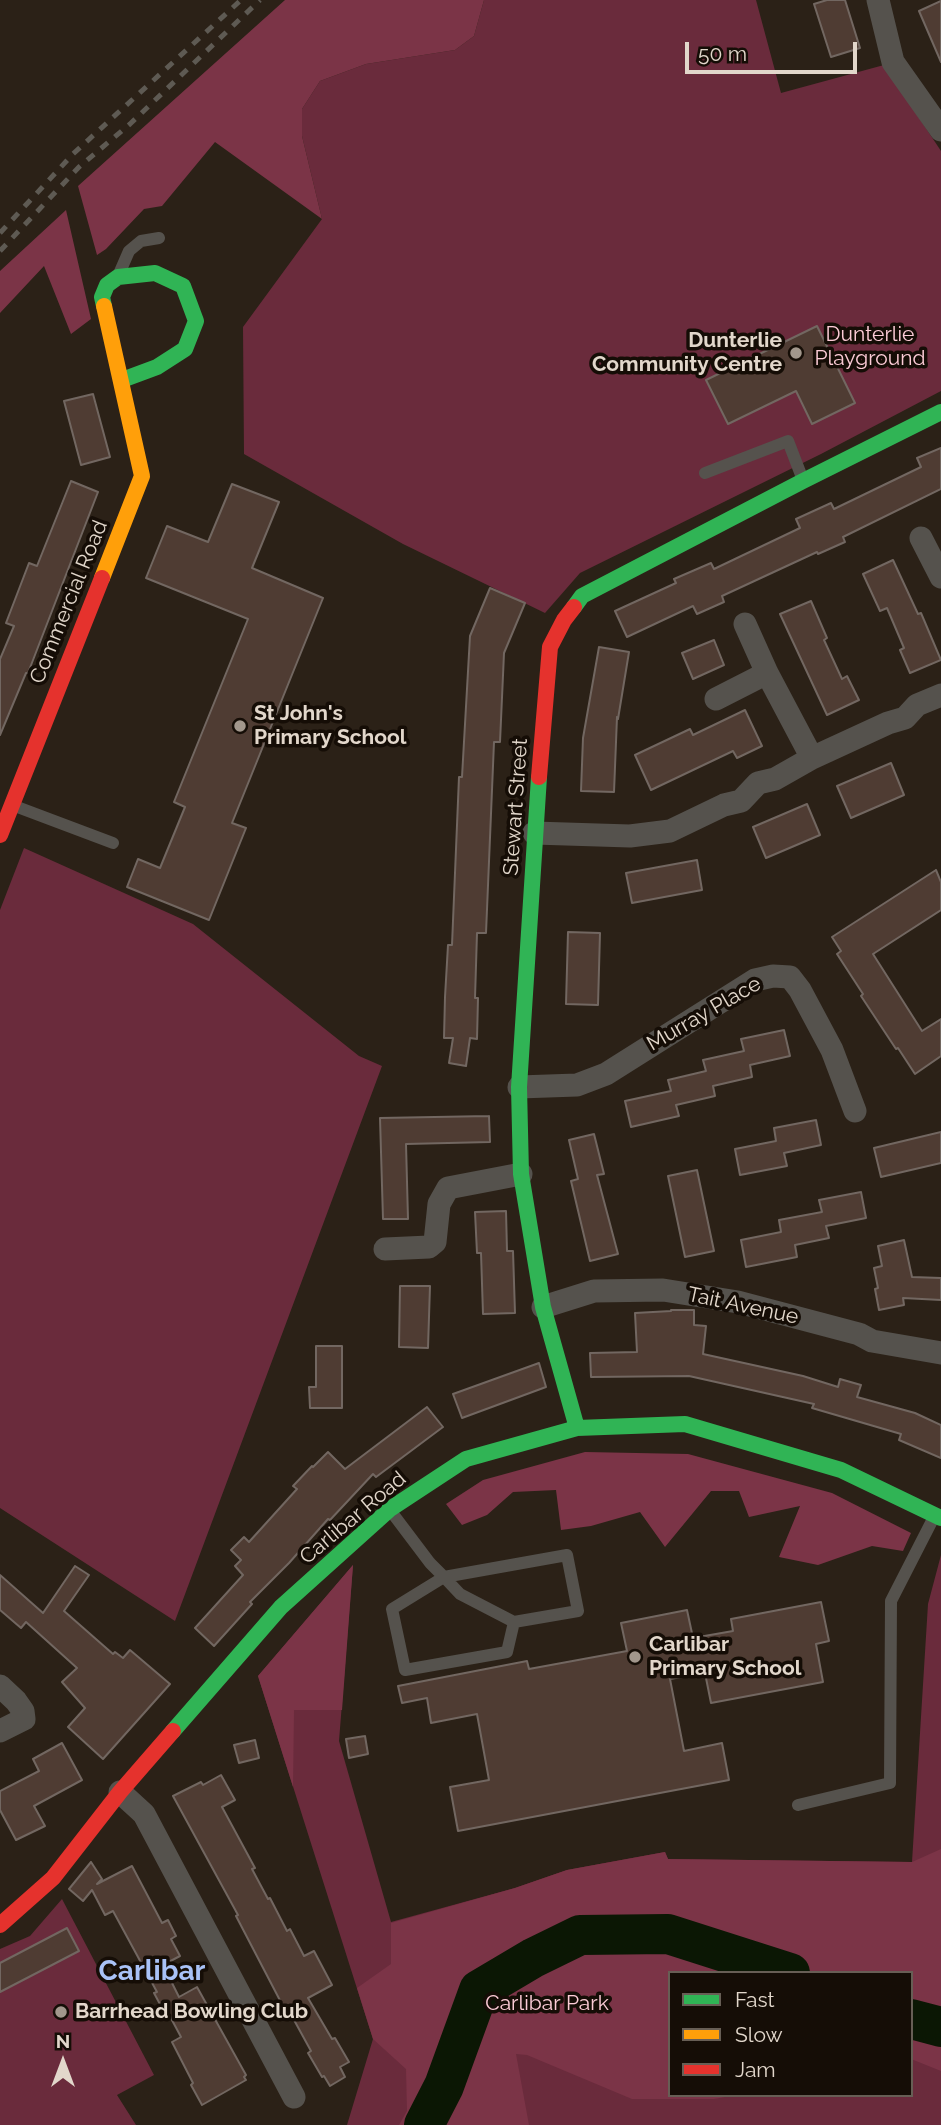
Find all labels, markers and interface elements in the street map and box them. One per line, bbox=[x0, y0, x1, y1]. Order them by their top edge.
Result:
scale bar bbox=[689, 28, 860, 72]
text: 50 m bbox=[698, 41, 747, 66]
park label: Dunterlie Playground bbox=[814, 322, 926, 372]
place label: Dunterlie Community Centre bbox=[592, 328, 782, 378]
marker: Dunterlie Community Centre bbox=[788, 345, 804, 361]
street label: Commercial Road bbox=[25, 517, 113, 687]
place label: St John's Primary School bbox=[254, 701, 406, 751]
marker: St John's Primary School bbox=[232, 718, 248, 734]
street label: Stewart Street bbox=[499, 737, 533, 877]
street label: Murray Place bbox=[643, 971, 765, 1057]
street label: Tait Avenue bbox=[685, 1282, 801, 1330]
street label: Carlibar Road bbox=[295, 1466, 411, 1570]
place label: Carlibar Primary School bbox=[649, 1632, 801, 1682]
marker: Carlibar Primary School bbox=[627, 1649, 643, 1665]
district label: Carlibar bbox=[99, 1955, 205, 1989]
legend bbox=[668, 1971, 913, 2097]
text: Fast bbox=[735, 1987, 775, 2012]
park label: Carlibar Park bbox=[485, 1991, 609, 2017]
place label: Barrhead Bowling Club bbox=[75, 1999, 308, 2025]
marker: Barrhead Bowling Club bbox=[53, 2004, 69, 2020]
text: Slow bbox=[735, 2022, 783, 2047]
north arrow bbox=[28, 2027, 98, 2097]
text: N bbox=[56, 2030, 70, 2052]
text: Jam bbox=[735, 2057, 776, 2082]

